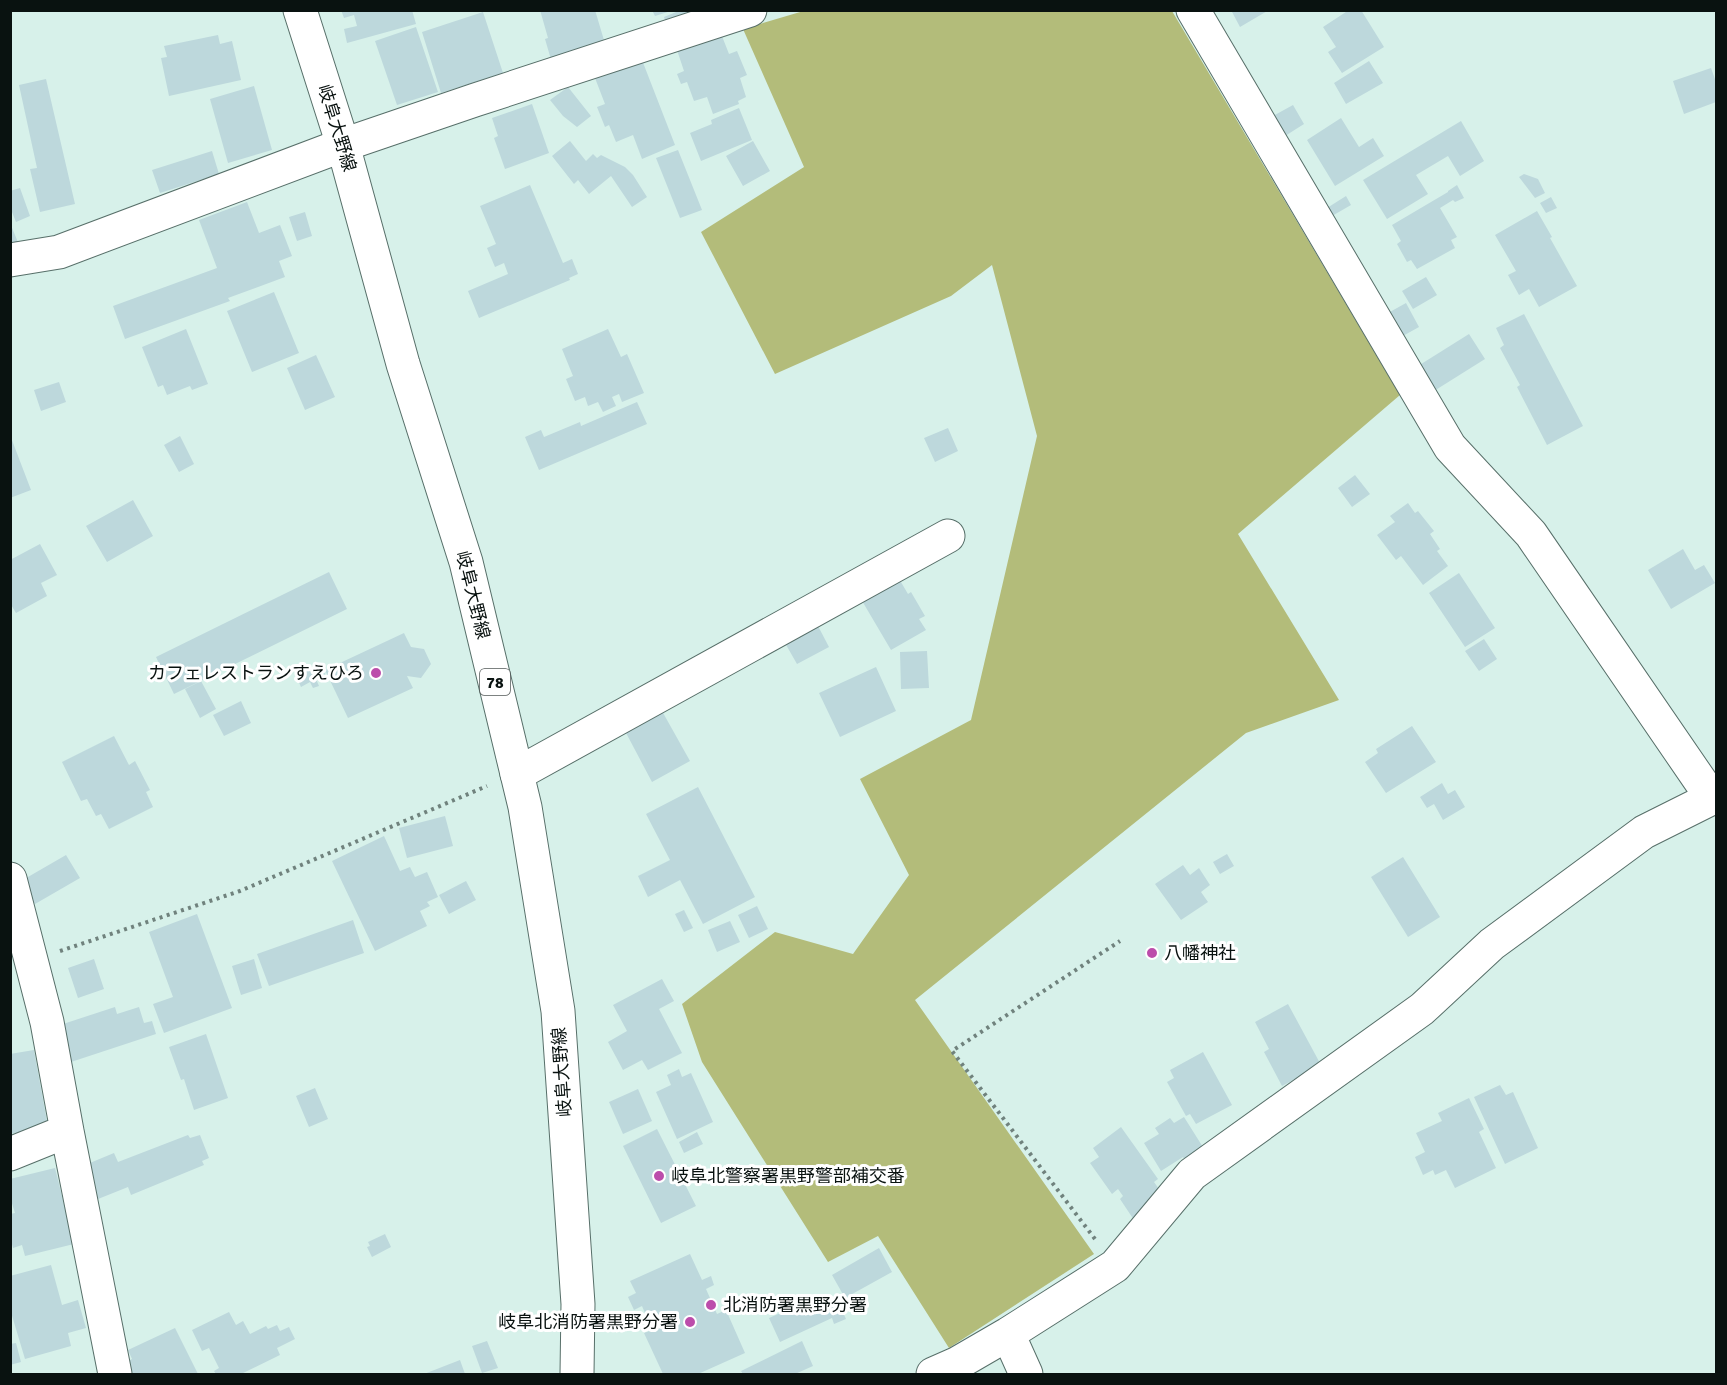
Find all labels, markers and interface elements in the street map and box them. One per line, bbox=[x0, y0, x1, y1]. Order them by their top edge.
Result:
street label: 岐阜大野線 bbox=[313, 82, 361, 174]
street label: 岐阜大野線 bbox=[451, 549, 495, 641]
place label: カフェレストランすえひろ bbox=[148, 662, 364, 684]
marker: カフェレストランすえひろ bbox=[369, 666, 383, 680]
road number: 78 bbox=[480, 669, 510, 695]
place label: 八幡神社 bbox=[1164, 942, 1236, 964]
marker: 八幡神社 bbox=[1145, 946, 1159, 960]
street label: 岐阜大野線 bbox=[548, 1026, 576, 1118]
place label: 岐阜北警察署黒野警部補交番 bbox=[671, 1165, 905, 1187]
marker: 岐阜北警察署黒野警部補交番 bbox=[652, 1169, 666, 1183]
place label: 北消防署黒野分署 bbox=[723, 1294, 867, 1316]
marker: 北消防署黒野分署 bbox=[704, 1298, 718, 1312]
place label: 岐阜北消防署黒野分署 bbox=[498, 1311, 678, 1333]
marker: 岐阜北消防署黒野分署 bbox=[683, 1315, 697, 1329]

